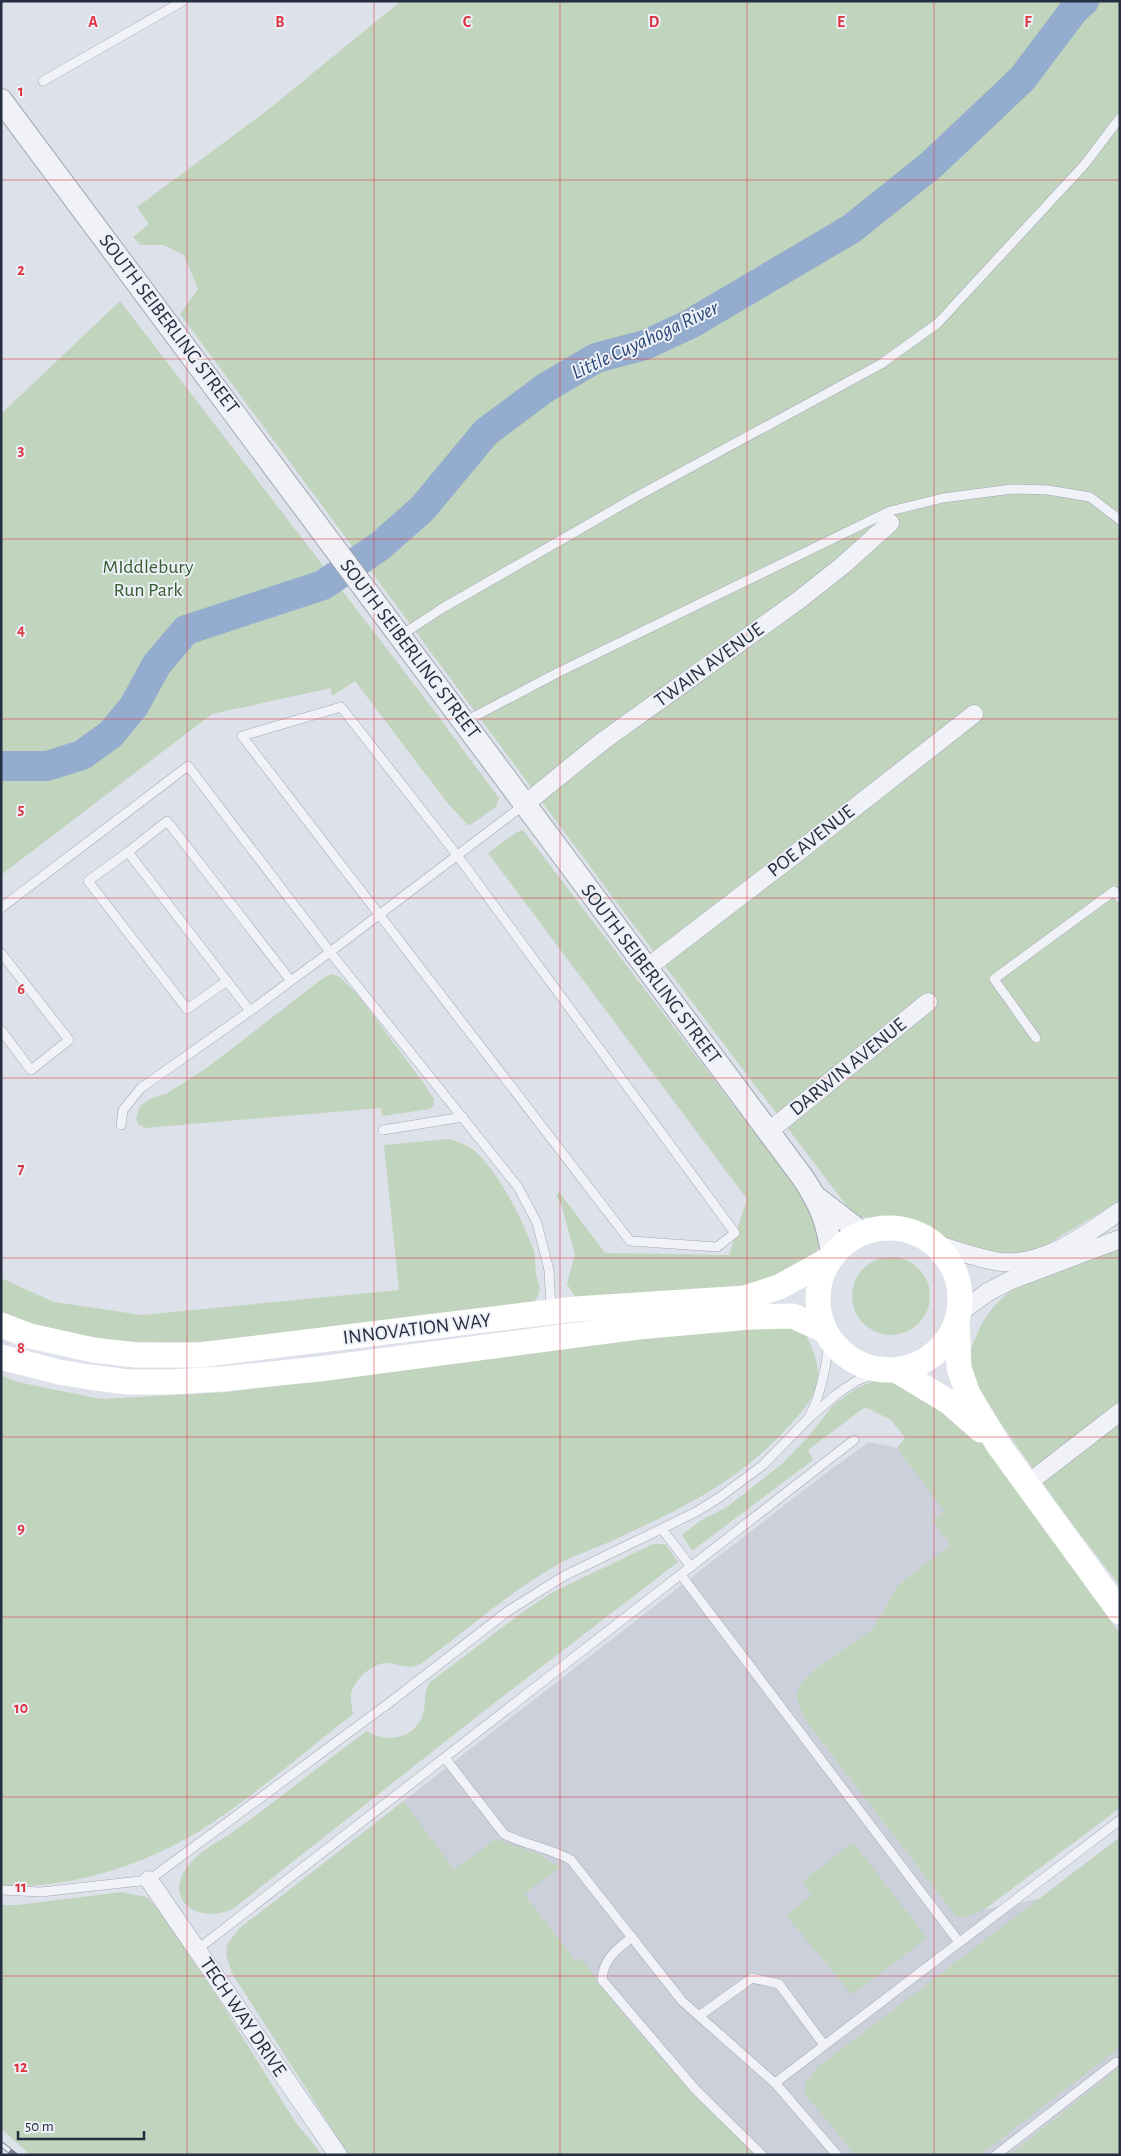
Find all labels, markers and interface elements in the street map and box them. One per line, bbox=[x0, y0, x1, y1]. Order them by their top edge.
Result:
text: A bbox=[88, 14, 98, 30]
text: B bbox=[275, 14, 285, 30]
text: C bbox=[463, 14, 472, 30]
text: D bbox=[649, 14, 660, 30]
text: E bbox=[837, 14, 845, 30]
text: F bbox=[1024, 14, 1032, 30]
text: 1 bbox=[18, 83, 24, 99]
street label: SOUTH SEIBERLING STREET bbox=[95, 231, 243, 418]
text: 2 bbox=[17, 262, 25, 278]
water label: Little Cuyahoga River bbox=[568, 296, 723, 383]
text: 3 bbox=[18, 442, 25, 458]
street label: SOUTH SEIBERLING STREET bbox=[336, 556, 484, 743]
park label: MIddlebury Run Park bbox=[102, 557, 194, 600]
street label: TWAIN AVENUE bbox=[651, 619, 767, 711]
text: 4 bbox=[17, 622, 25, 638]
text: 5 bbox=[18, 801, 25, 817]
street label: POE AVENUE bbox=[764, 801, 858, 881]
street label: SOUTH SEIBERLING STREET bbox=[577, 881, 725, 1068]
text: 6 bbox=[17, 981, 25, 997]
street label: DARWIN AVENUE bbox=[786, 1014, 910, 1120]
text: 7 bbox=[18, 1161, 25, 1177]
street label: INNOVATION WAY bbox=[342, 1310, 493, 1348]
text: 8 bbox=[17, 1340, 25, 1356]
text: 9 bbox=[17, 1520, 25, 1536]
text: 10 bbox=[14, 1700, 28, 1716]
text: 11 bbox=[15, 1879, 27, 1895]
street label: TECH WAY DRIVE bbox=[196, 1954, 290, 2080]
text: 12 bbox=[14, 2059, 28, 2075]
scale bar bbox=[18, 2108, 144, 2140]
text: 50 m bbox=[25, 2119, 54, 2134]

